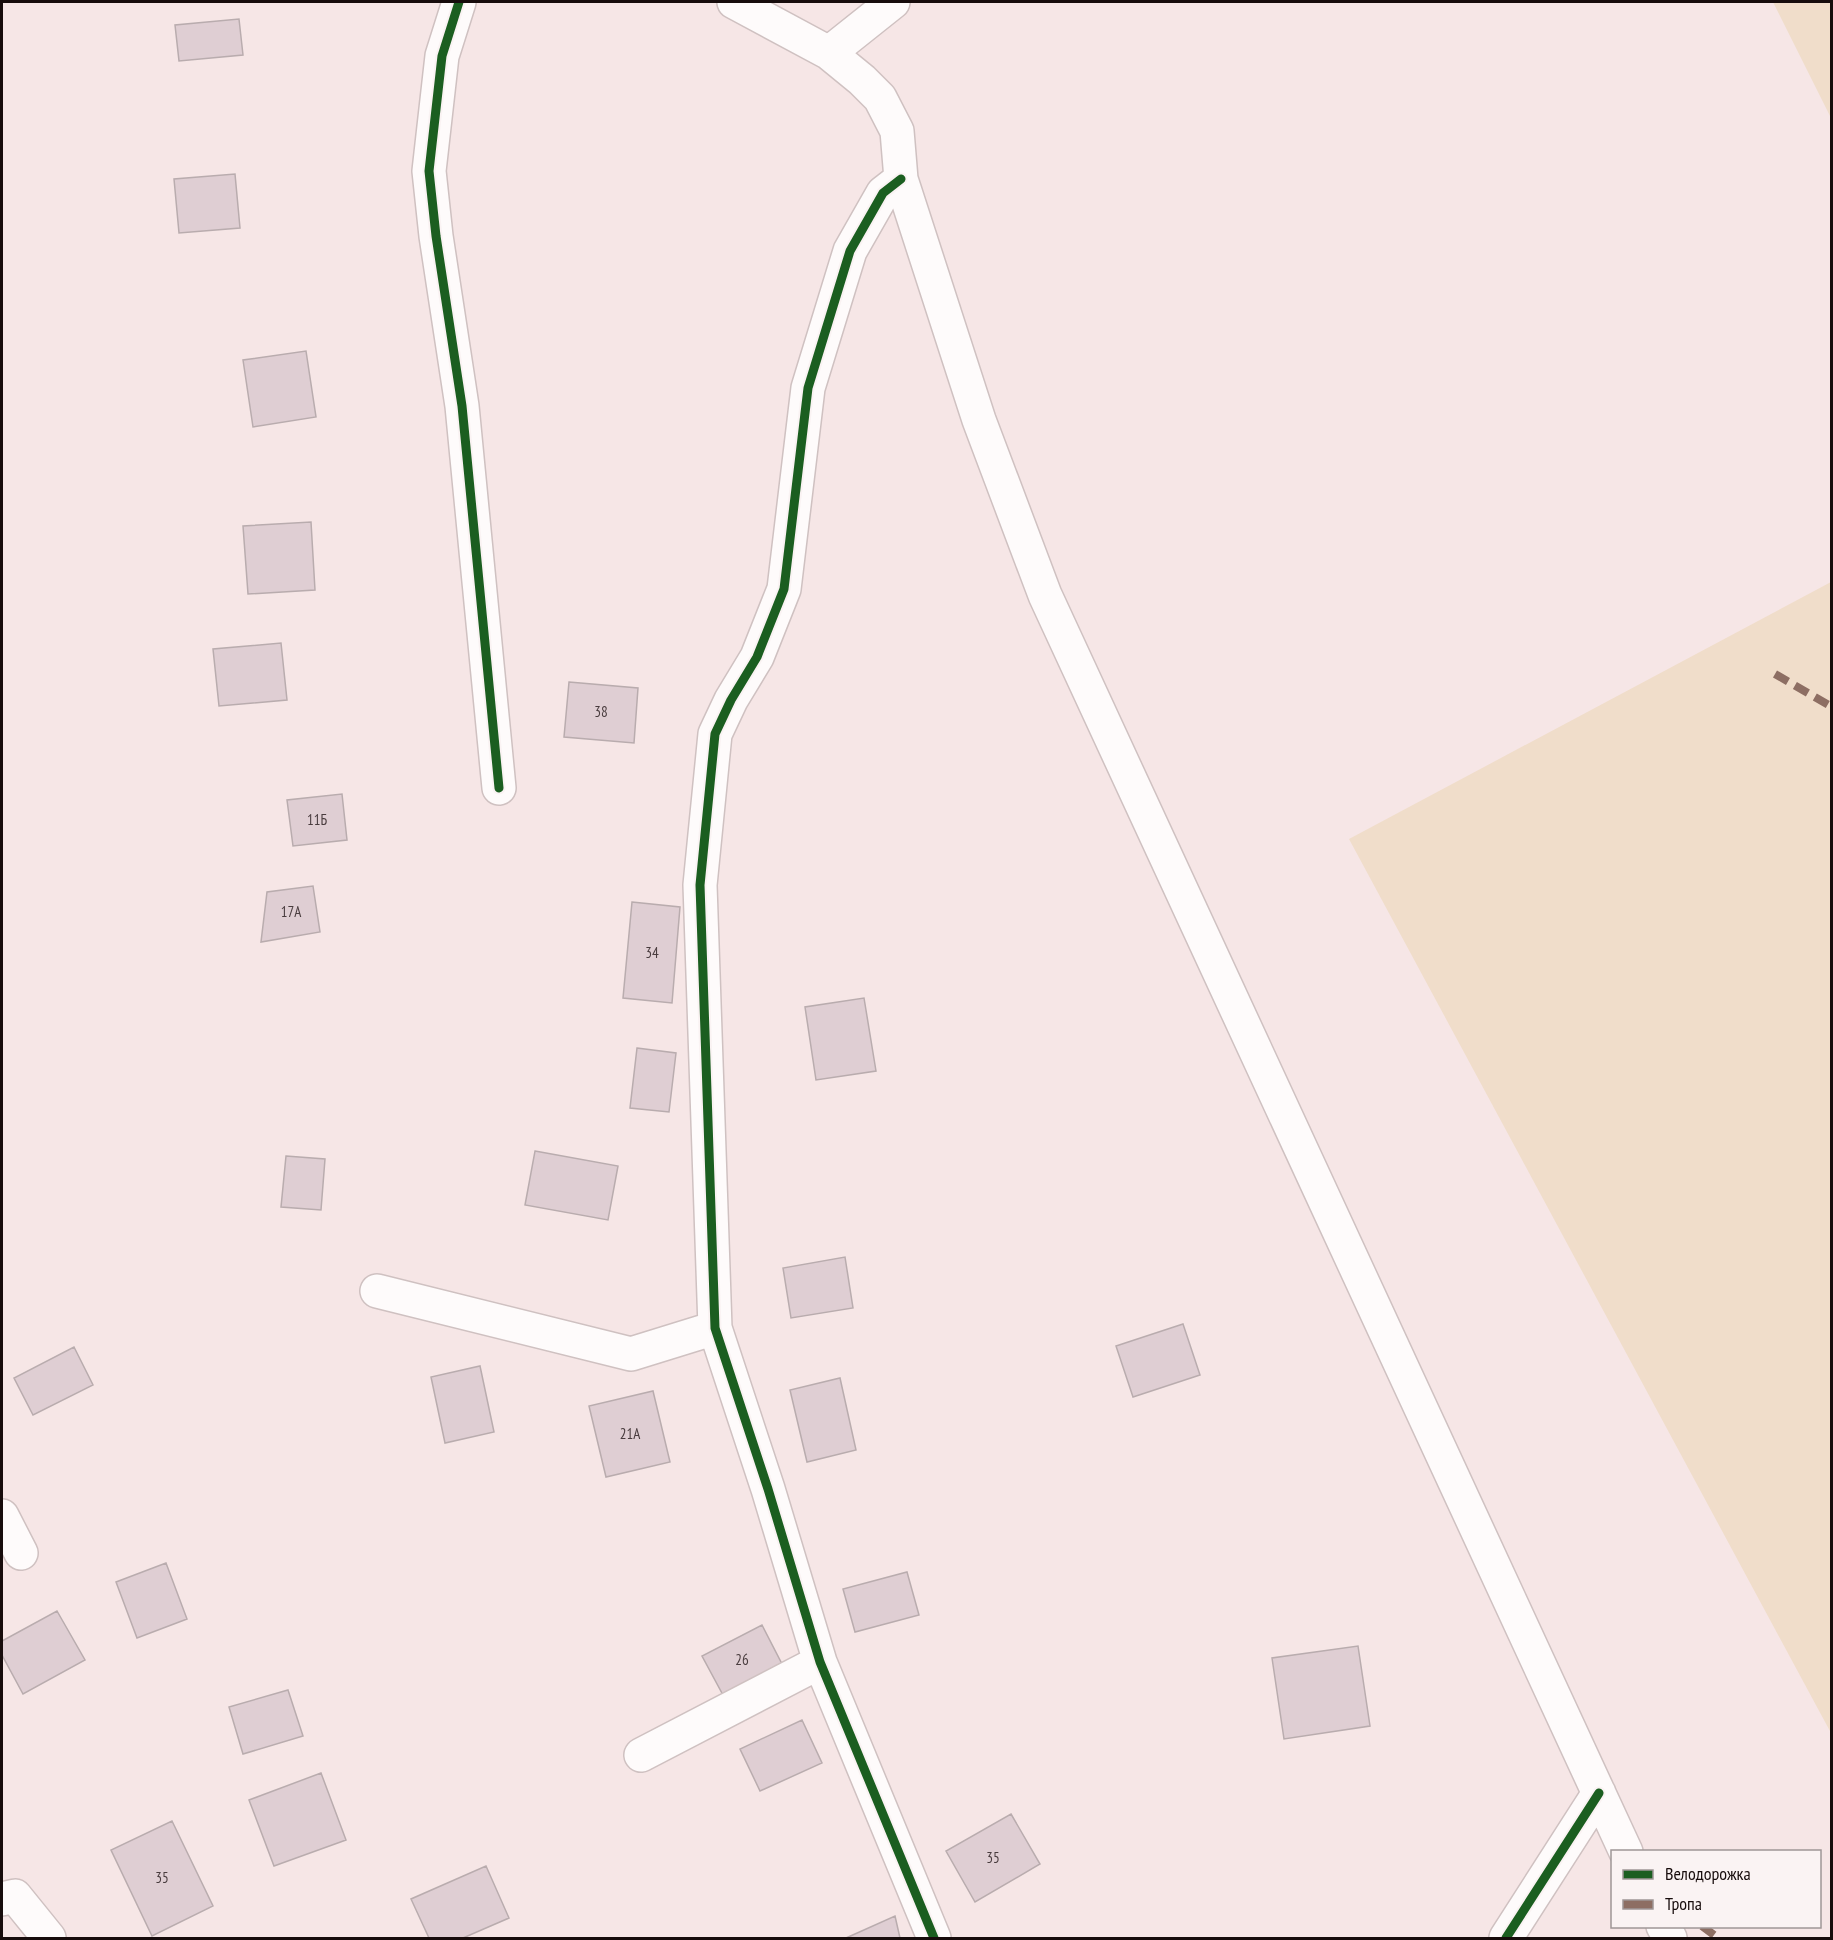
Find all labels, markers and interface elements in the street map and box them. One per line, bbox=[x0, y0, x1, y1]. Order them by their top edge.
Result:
house number: 38 bbox=[594, 702, 608, 721]
house number: 11Б bbox=[307, 810, 327, 829]
house number: 17А bbox=[281, 902, 302, 921]
house number: 34 bbox=[645, 943, 659, 962]
house number: 21А bbox=[620, 1424, 641, 1443]
house number: 26 bbox=[735, 1650, 749, 1669]
house number: 35 bbox=[986, 1848, 1000, 1867]
legend bbox=[1611, 1850, 1821, 1928]
text: Велодорожка bbox=[1665, 1862, 1751, 1885]
house number: 35 bbox=[155, 1868, 169, 1887]
text: Тропа bbox=[1665, 1892, 1702, 1915]

